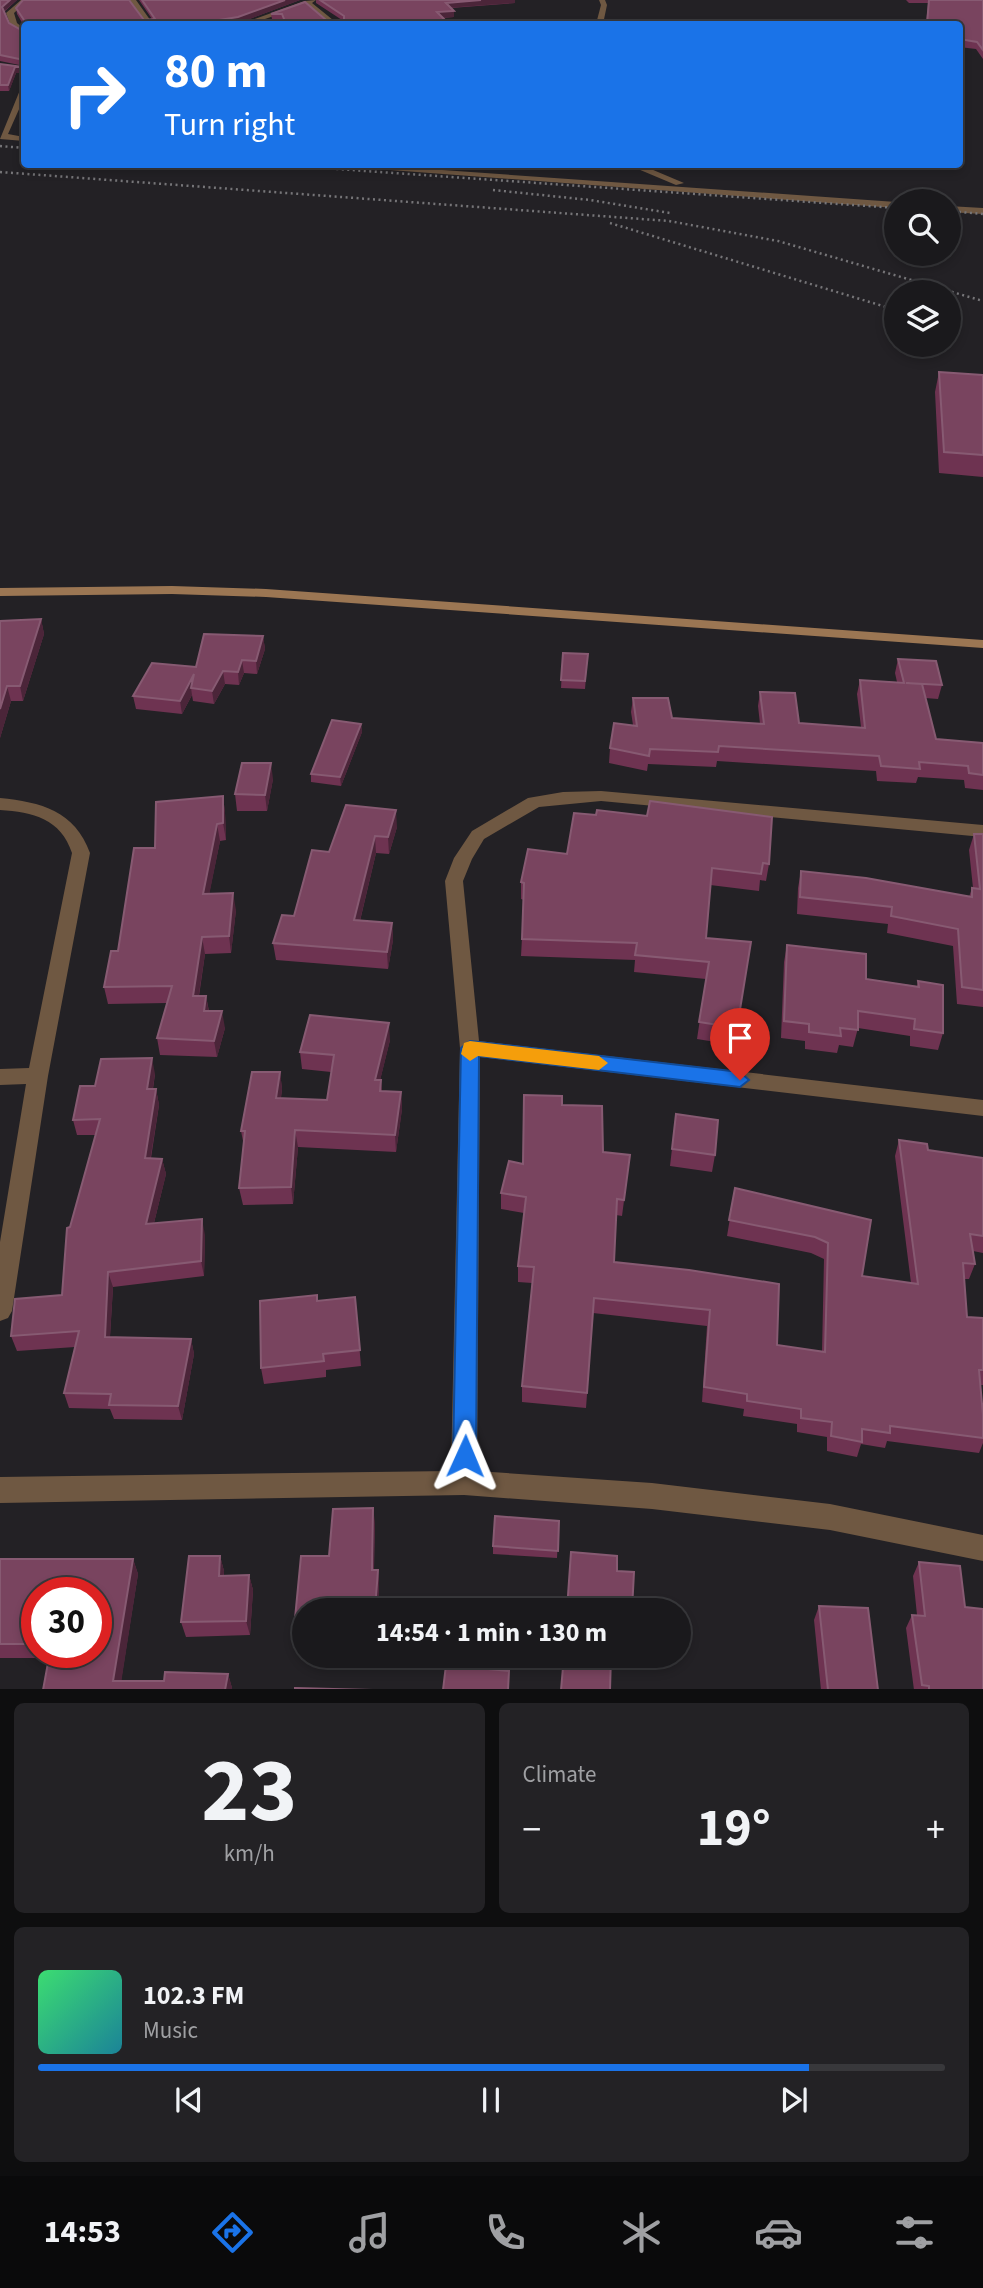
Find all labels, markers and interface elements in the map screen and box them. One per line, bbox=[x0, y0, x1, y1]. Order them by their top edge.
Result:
text: 80 m bbox=[164, 37, 268, 107]
icon: right bbox=[49, 49, 140, 140]
text: Turn right bbox=[164, 102, 295, 148]
map controls bbox=[884, 189, 961, 357]
button: search bbox=[884, 189, 961, 266]
button: layers bbox=[884, 280, 961, 357]
pin bbox=[710, 1008, 770, 1080]
icon: arrive bbox=[721, 1019, 759, 1057]
position arrow bbox=[428, 1419, 502, 1493]
speed limit sign: 30 bbox=[21, 1577, 112, 1668]
text: 14:54 · 1 min · 130 m bbox=[376, 1614, 607, 1651]
text: 23 bbox=[201, 1727, 297, 1856]
text: Climate bbox=[523, 1758, 596, 1791]
text: 19° bbox=[697, 1792, 771, 1866]
text: − bbox=[523, 1803, 541, 1857]
text: + bbox=[926, 1803, 945, 1857]
text: km/h bbox=[224, 1837, 275, 1870]
text: 102.3 FM bbox=[143, 1977, 244, 2014]
text: Music bbox=[143, 2014, 198, 2047]
icon: previous bbox=[170, 2081, 208, 2119]
icon: pause bbox=[472, 2081, 510, 2119]
icon: next bbox=[775, 2081, 813, 2119]
icon: directions bbox=[208, 2208, 257, 2257]
icon: music bbox=[345, 2208, 394, 2257]
icon: phone bbox=[481, 2208, 530, 2257]
icon: climate bbox=[617, 2208, 666, 2257]
icon: car bbox=[754, 2208, 803, 2257]
icon: filters bbox=[890, 2208, 939, 2257]
text: 14:53 bbox=[44, 2209, 121, 2255]

